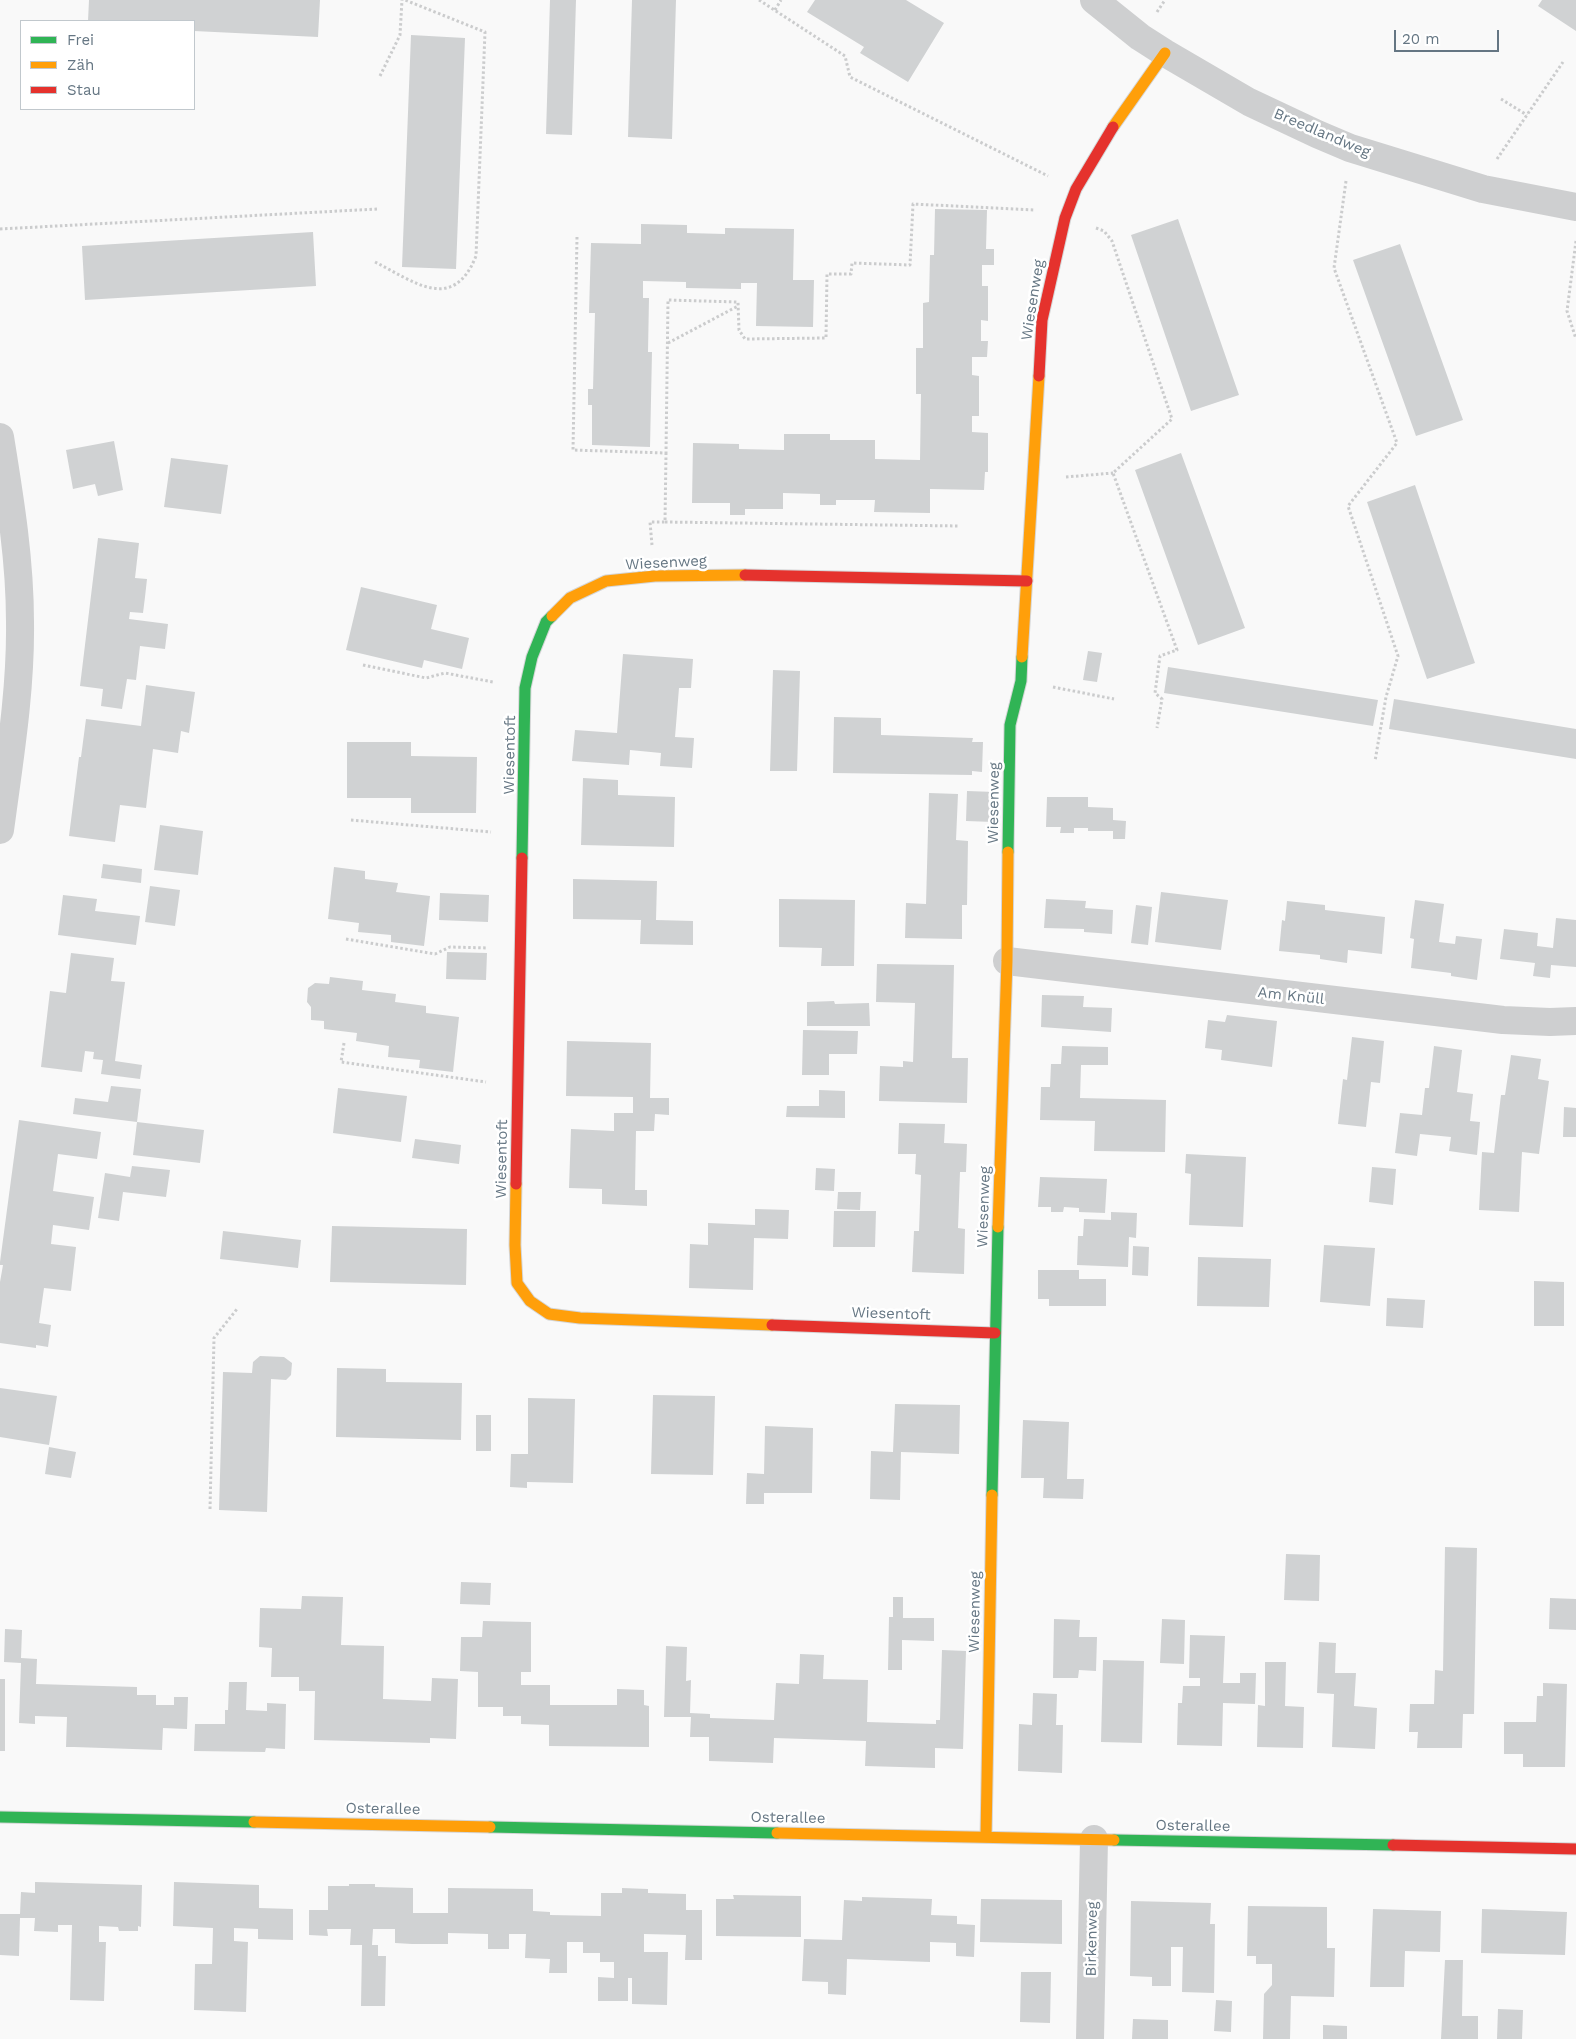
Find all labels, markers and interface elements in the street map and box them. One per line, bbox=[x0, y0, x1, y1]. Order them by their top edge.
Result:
legend bbox=[20, 20, 195, 110]
scale bar bbox=[1396, 20, 1501, 52]
text: 20 m bbox=[1402, 30, 1440, 48]
text: Frei bbox=[67, 31, 94, 49]
text: Zäh bbox=[67, 56, 94, 74]
text: Stau bbox=[67, 81, 101, 99]
street label: Breedlandweg bbox=[1271, 105, 1373, 161]
street label: Wiesenweg bbox=[1018, 258, 1048, 342]
street label: Wiesenweg bbox=[625, 552, 707, 574]
street label: Wiesentoft bbox=[500, 715, 520, 795]
street label: Wiesenweg bbox=[984, 762, 1004, 844]
street label: Am Knüll bbox=[1257, 984, 1325, 1008]
street label: Wiesentoft bbox=[492, 1119, 512, 1199]
street label: Wiesenweg bbox=[974, 1166, 994, 1248]
street label: Wiesentoft bbox=[851, 1304, 931, 1324]
street label: Wiesenweg bbox=[965, 1571, 985, 1653]
street label: Osterallee bbox=[345, 1799, 421, 1819]
street label: Osterallee bbox=[750, 1808, 826, 1828]
street label: Osterallee bbox=[1155, 1816, 1231, 1836]
street label: Birkenweg bbox=[1082, 1901, 1102, 1977]

